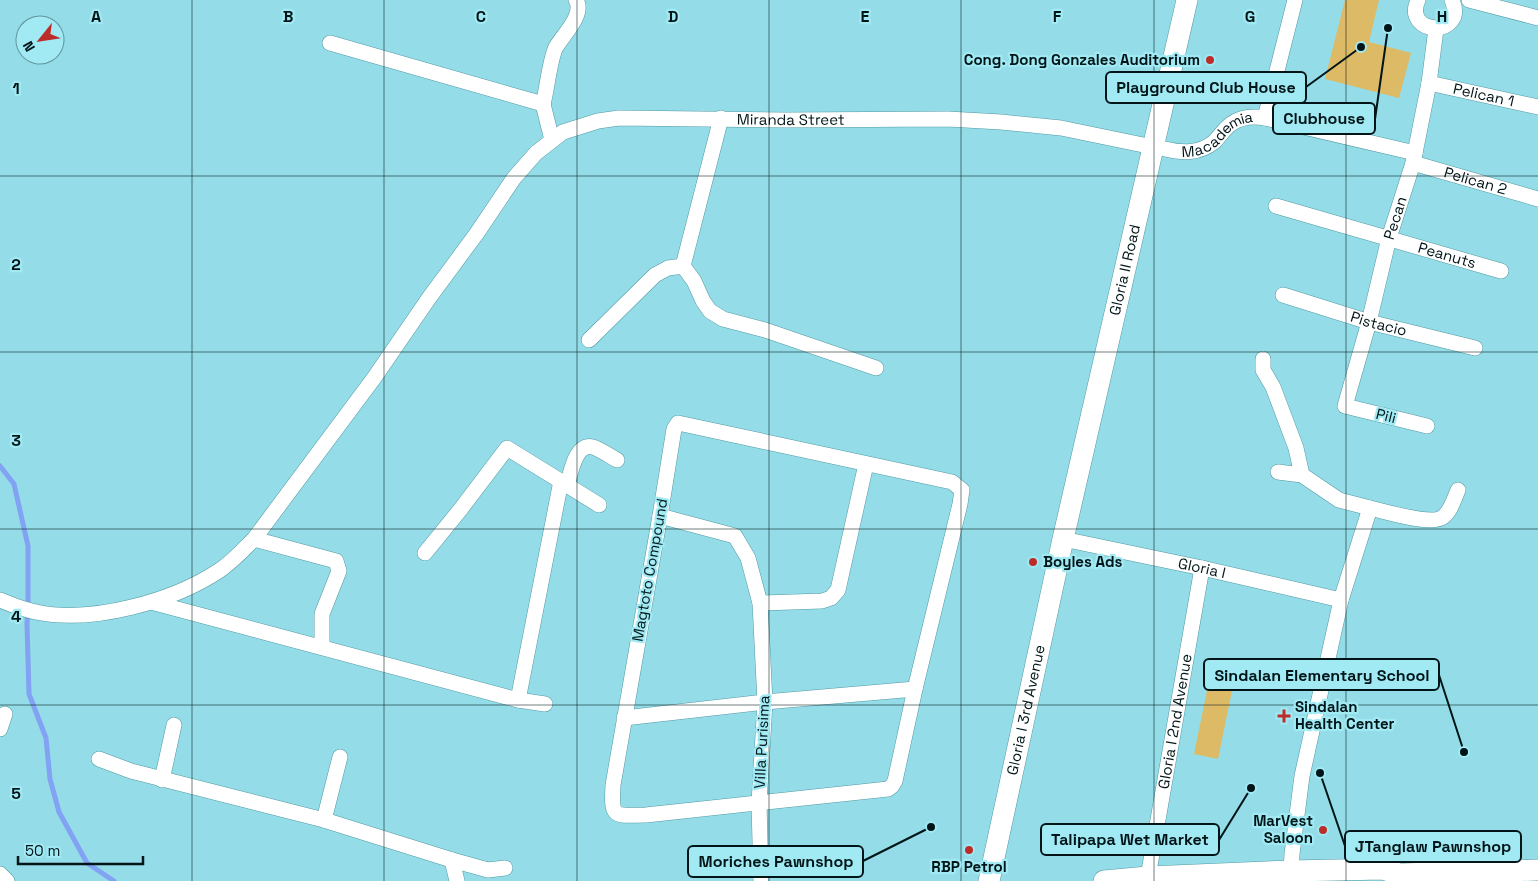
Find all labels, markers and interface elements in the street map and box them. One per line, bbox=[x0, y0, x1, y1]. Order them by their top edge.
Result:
text: A bbox=[91, 6, 101, 27]
text: B bbox=[283, 6, 293, 27]
text: C bbox=[476, 6, 486, 27]
text: D bbox=[668, 6, 678, 27]
text: E bbox=[861, 6, 870, 27]
text: F bbox=[1053, 6, 1062, 27]
text: G bbox=[1245, 6, 1255, 27]
text: H bbox=[1437, 6, 1447, 27]
north arrow bbox=[15, 15, 65, 65]
text: N bbox=[19, 38, 39, 55]
place label: Cong. Dong Gonzales Auditorium bbox=[964, 50, 1200, 69]
marker: Cong. Dong Gonzales Auditorium bbox=[1204, 54, 1216, 66]
callout: Playground Club House bbox=[1106, 72, 1306, 103]
text: Playground Club House bbox=[1116, 77, 1296, 98]
text: 1 bbox=[12, 78, 20, 99]
street label: Pelican 1 bbox=[1451, 79, 1516, 110]
callout: Clubhouse bbox=[1273, 103, 1375, 134]
street label: Macademia bbox=[1181, 107, 1254, 161]
text: Clubhouse bbox=[1283, 108, 1365, 129]
street label: Miranda Street bbox=[737, 109, 845, 129]
street label: Pelican 2 bbox=[1442, 162, 1509, 199]
street label: Pecan bbox=[1379, 194, 1411, 242]
street label: Gloria II Road bbox=[1105, 222, 1144, 317]
street label: Peanuts bbox=[1416, 238, 1478, 272]
text: 2 bbox=[11, 254, 21, 275]
street label: Pistacio bbox=[1348, 307, 1409, 340]
street label: Pili bbox=[1374, 404, 1398, 427]
text: 3 bbox=[11, 430, 21, 451]
street label: Magtoto Compound bbox=[628, 497, 671, 643]
place label: Boyles Ads bbox=[1043, 552, 1123, 571]
street label: Gloria I bbox=[1176, 553, 1228, 582]
marker: Boyles Ads bbox=[1027, 556, 1039, 568]
text: 4 bbox=[11, 606, 21, 627]
street label: Gloria I 3rd Avenue bbox=[1002, 643, 1049, 777]
street label: Gloria I 2nd Avenue bbox=[1154, 652, 1196, 790]
callout: Sindalan Elementary School bbox=[1204, 659, 1439, 690]
text: Sindalan Elementary School bbox=[1214, 665, 1430, 686]
street label: Villa Purisima bbox=[750, 694, 773, 789]
place label: Sindalan Health Center bbox=[1295, 697, 1395, 733]
marker: Sindalan Health Center bbox=[1277, 709, 1291, 723]
text: 5 bbox=[11, 783, 21, 804]
place label: MarVest Saloon bbox=[1253, 811, 1313, 847]
callout: Talipapa Wet Market bbox=[1041, 824, 1219, 855]
marker: MarVest Saloon bbox=[1317, 824, 1329, 836]
text: Talipapa Wet Market bbox=[1051, 829, 1209, 850]
callout: JTanglaw Pawnshop bbox=[1345, 831, 1521, 862]
scale bar bbox=[18, 834, 142, 866]
text: JTanglaw Pawnshop bbox=[1355, 836, 1511, 857]
text: 50 m bbox=[25, 841, 60, 860]
marker: RBP Petrol bbox=[963, 844, 975, 856]
callout: Moriches Pawnshop bbox=[688, 846, 863, 877]
text: Moriches Pawnshop bbox=[699, 851, 853, 872]
place label: RBP Petrol bbox=[931, 857, 1007, 876]

